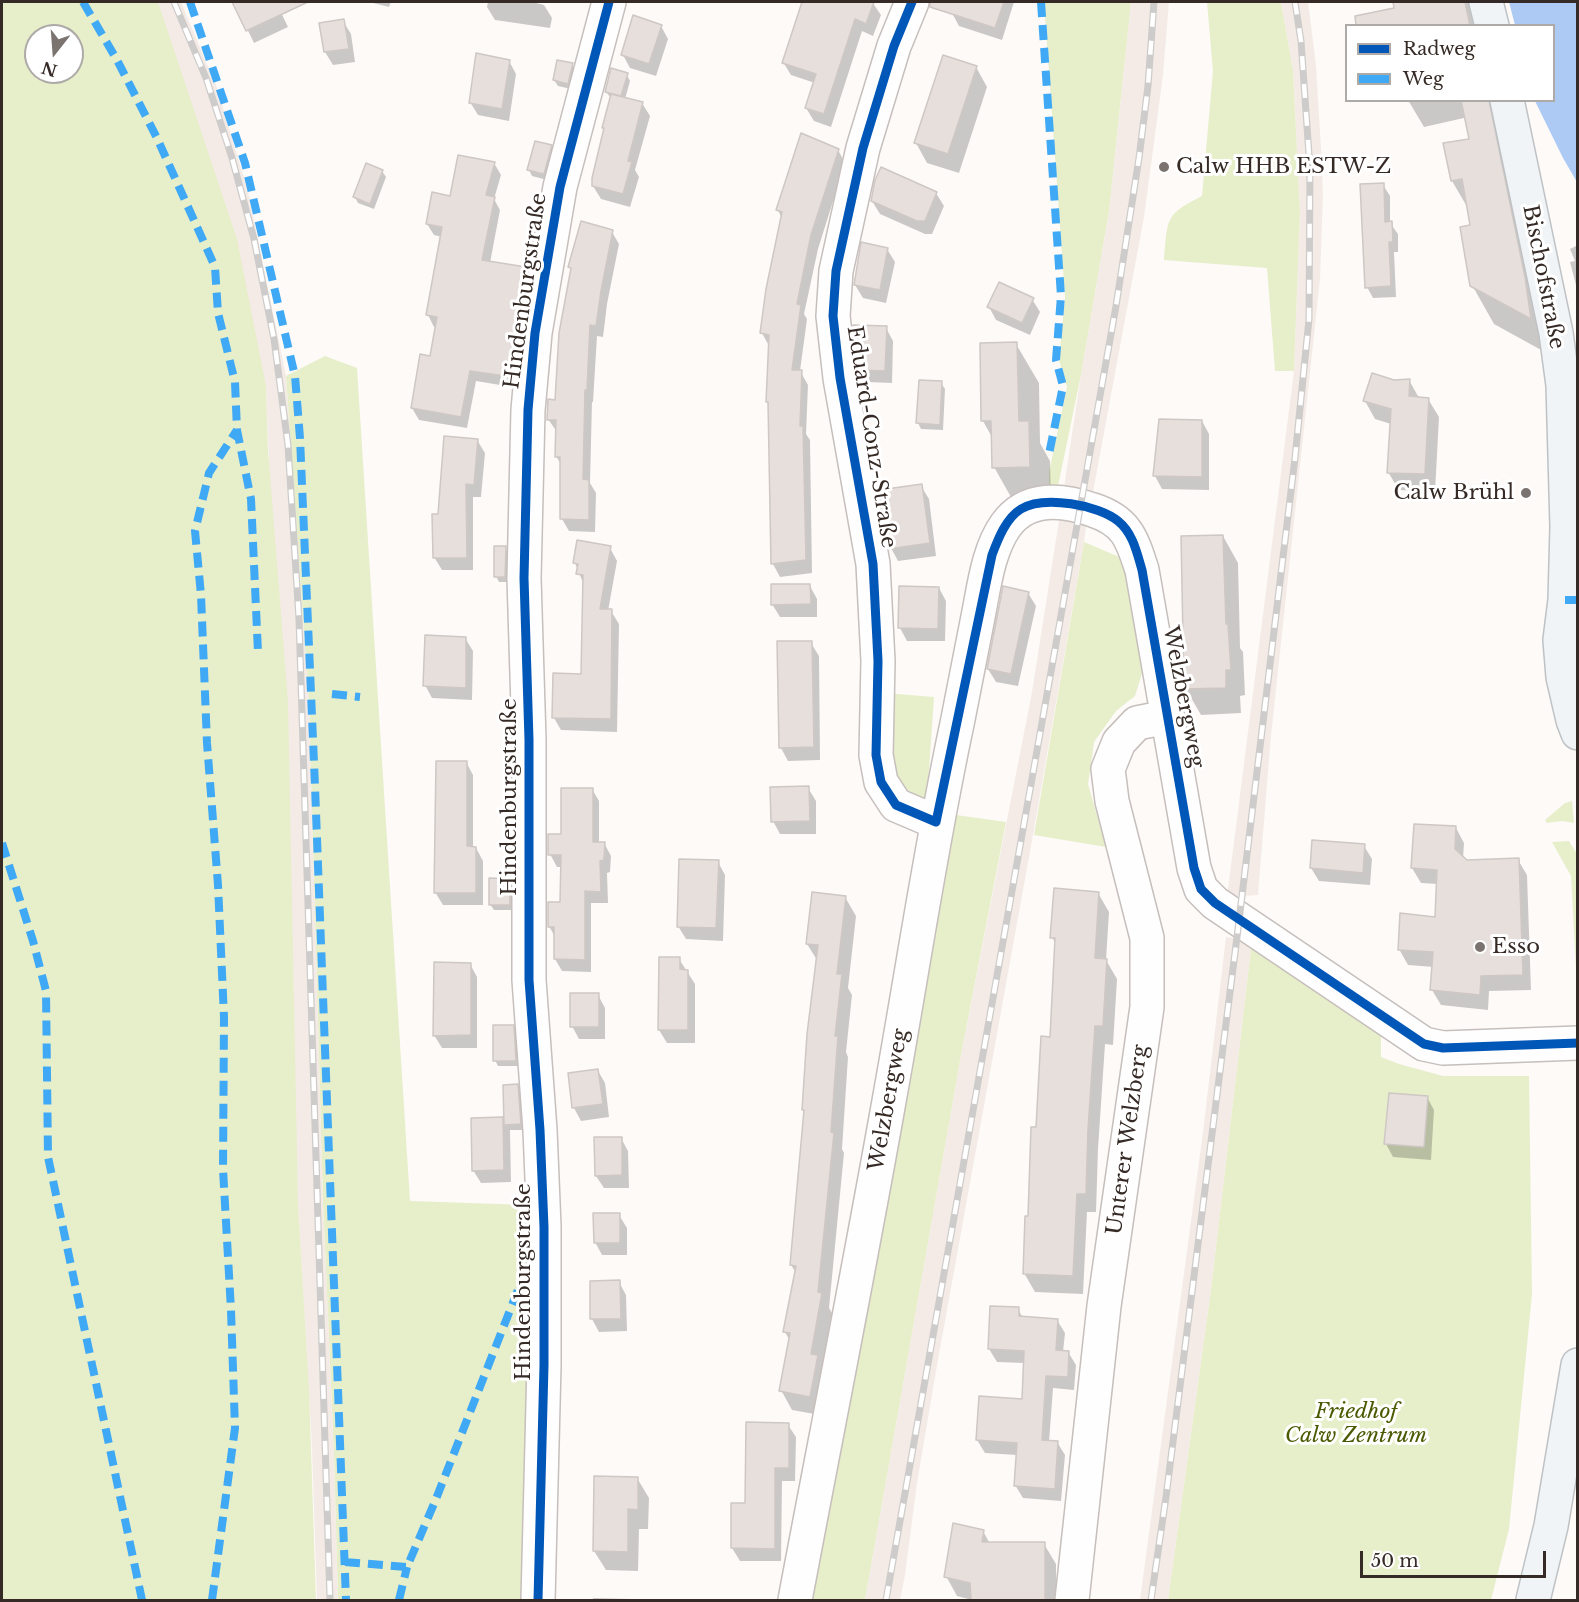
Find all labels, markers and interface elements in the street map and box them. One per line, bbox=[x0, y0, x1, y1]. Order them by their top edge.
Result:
north arrow bbox=[24, 24, 84, 84]
legend bbox=[1345, 24, 1555, 102]
text: Radweg bbox=[1403, 38, 1475, 60]
text: N bbox=[39, 58, 59, 81]
text: Weg bbox=[1403, 68, 1444, 90]
place label: Calw HHB ESTW-Z bbox=[1176, 154, 1391, 180]
marker: Calw HHB ESTW-Z bbox=[1157, 160, 1171, 174]
street label: Hindenburgstraße bbox=[500, 191, 552, 391]
street label: Bischofstraße bbox=[1517, 203, 1569, 351]
street label: Eduard-Conz-Straße bbox=[841, 324, 901, 550]
place label: Calw Brühl bbox=[1393, 480, 1514, 506]
marker: Calw Brühl bbox=[1519, 486, 1533, 500]
street label: Welzbergweg bbox=[1157, 624, 1209, 770]
street label: Hindenburgstraße bbox=[497, 698, 523, 896]
place label: Esso bbox=[1492, 934, 1540, 960]
marker: Esso bbox=[1473, 940, 1487, 954]
street label: Welzbergweg bbox=[864, 1027, 914, 1173]
street label: Unterer Welzberg bbox=[1102, 1043, 1154, 1237]
street label: Hindenburgstraße bbox=[511, 1183, 537, 1381]
park label: Friedhof Calw Zentrum bbox=[1285, 1399, 1427, 1449]
scale bar bbox=[1363, 1539, 1549, 1577]
text: 50 m bbox=[1371, 1550, 1419, 1572]

